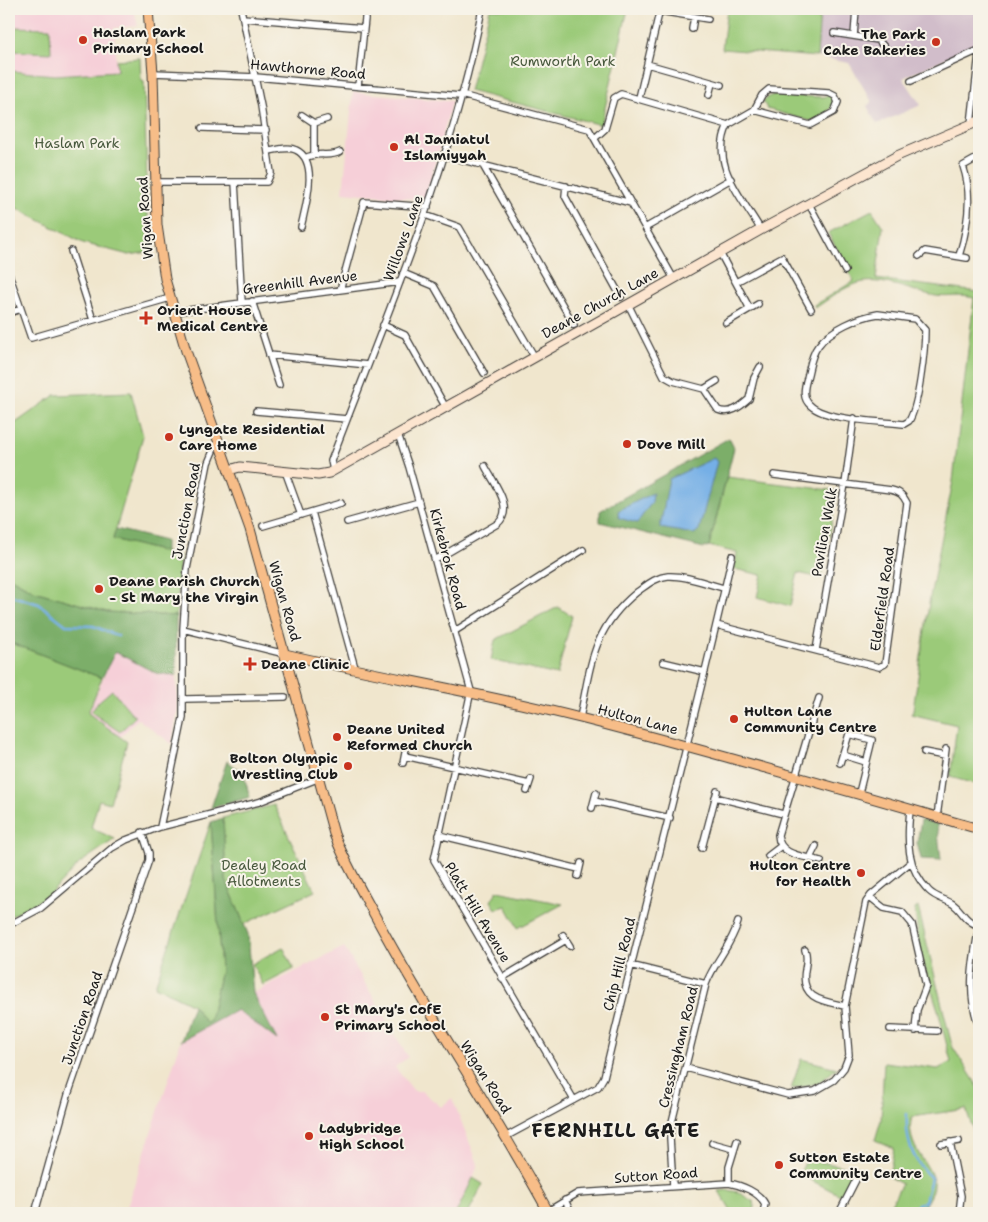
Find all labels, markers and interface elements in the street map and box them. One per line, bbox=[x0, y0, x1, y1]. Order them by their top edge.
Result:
place label: Haslam Park Primary School bbox=[93, 23, 204, 57]
place label: The Park Cake Bakeries bbox=[823, 25, 926, 59]
marker: Haslam Park Primary School bbox=[77, 34, 89, 46]
marker: The Park Cake Bakeries bbox=[930, 36, 942, 48]
park label: Rumworth Park bbox=[510, 52, 616, 70]
street label: Hawthorne Road bbox=[250, 55, 367, 83]
place label: Al Jamiatul Islamiyyah bbox=[404, 130, 490, 164]
park label: Haslam Park bbox=[34, 134, 120, 152]
marker: Al Jamiatul Islamiyyah bbox=[388, 141, 400, 153]
street label: Wigan Road bbox=[133, 176, 157, 260]
street label: Willows Lane bbox=[379, 193, 427, 283]
street label: Deane Church Lane bbox=[539, 263, 661, 343]
street label: Greenhill Avenue bbox=[242, 266, 358, 298]
place label: Orient House Medical Centre bbox=[157, 301, 268, 335]
marker: Orient House Medical Centre bbox=[139, 311, 153, 325]
place label: Lyngate Residential Care Home bbox=[179, 420, 325, 454]
marker: Lyngate Residential Care Home bbox=[163, 431, 175, 443]
place label: Dove Mill bbox=[637, 435, 705, 453]
marker: Dove Mill bbox=[621, 438, 633, 450]
street label: Junction Road bbox=[168, 461, 204, 561]
street label: Pavilion Walk bbox=[807, 486, 841, 578]
street label: Kirkebrok Road bbox=[426, 506, 470, 612]
street label: Elderfield Road bbox=[866, 546, 898, 652]
street label: Wigan Road bbox=[265, 559, 305, 643]
place label: Deane Parish Church - St Mary the Virgin bbox=[109, 572, 260, 606]
marker: Deane Parish Church - St Mary the Virgin bbox=[93, 583, 105, 595]
place label: Deane Clinic bbox=[261, 655, 350, 673]
marker: Deane Clinic bbox=[243, 657, 257, 671]
street label: Hulton Lane bbox=[596, 700, 680, 738]
place label: Hulton Lane Community Centre bbox=[744, 702, 877, 736]
marker: Hulton Lane Community Centre bbox=[728, 713, 740, 725]
place label: Deane United Reformed Church bbox=[347, 720, 472, 754]
marker: Deane United Reformed Church bbox=[331, 731, 343, 743]
place label: Bolton Olympic Wrestling Club bbox=[230, 749, 338, 783]
marker: Bolton Olympic Wrestling Club bbox=[342, 760, 354, 772]
park label: Dealey Road Allotments bbox=[221, 856, 307, 890]
place label: Hulton Centre for Health bbox=[750, 856, 851, 890]
street label: Platt Hill Avenue bbox=[441, 858, 515, 966]
marker: Hulton Centre for Health bbox=[855, 867, 867, 879]
street label: Chip Hill Road bbox=[599, 915, 639, 1013]
street label: Junction Road bbox=[58, 969, 106, 1067]
street label: Cressingham Road bbox=[654, 984, 702, 1110]
place label: St Mary's CofE Primary School bbox=[335, 1000, 446, 1034]
marker: St Mary's CofE Primary School bbox=[319, 1011, 331, 1023]
street label: Wigan Road bbox=[456, 1037, 516, 1117]
district label: FERNHILL GATE bbox=[532, 1118, 700, 1143]
place label: Ladybridge High School bbox=[319, 1119, 404, 1153]
marker: Ladybridge High School bbox=[303, 1130, 315, 1142]
place label: Sutton Estate Community Centre bbox=[789, 1148, 922, 1182]
marker: Sutton Estate Community Centre bbox=[773, 1159, 785, 1171]
street label: Sutton Road bbox=[614, 1163, 699, 1187]

